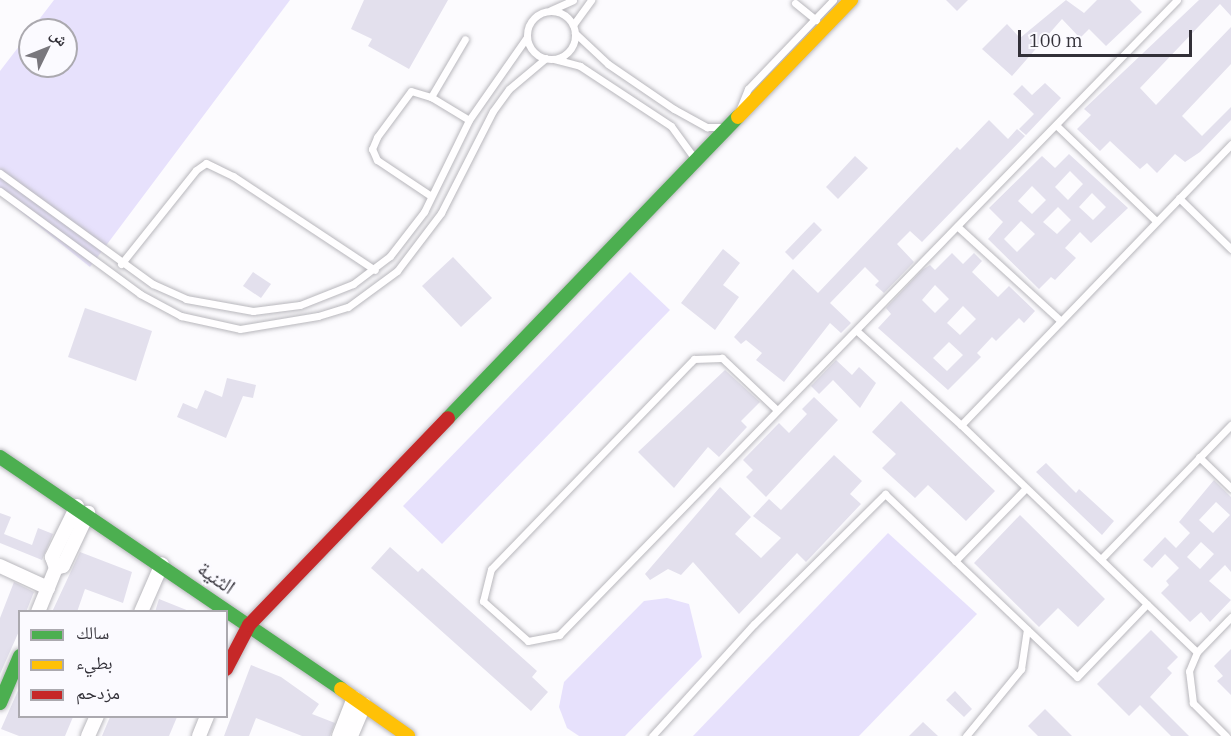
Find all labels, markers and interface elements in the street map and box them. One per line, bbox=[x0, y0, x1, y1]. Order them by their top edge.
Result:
north arrow bbox=[18, 18, 78, 78]
scale bar bbox=[1021, 18, 1195, 56]
text: ش bbox=[47, 24, 73, 50]
text: 100 m bbox=[1029, 29, 1083, 52]
street label: الثنية bbox=[193, 555, 241, 599]
legend bbox=[18, 610, 228, 718]
text: سالك bbox=[76, 621, 109, 644]
text: بطيء bbox=[76, 651, 113, 674]
text: مزدحم bbox=[76, 681, 120, 704]

